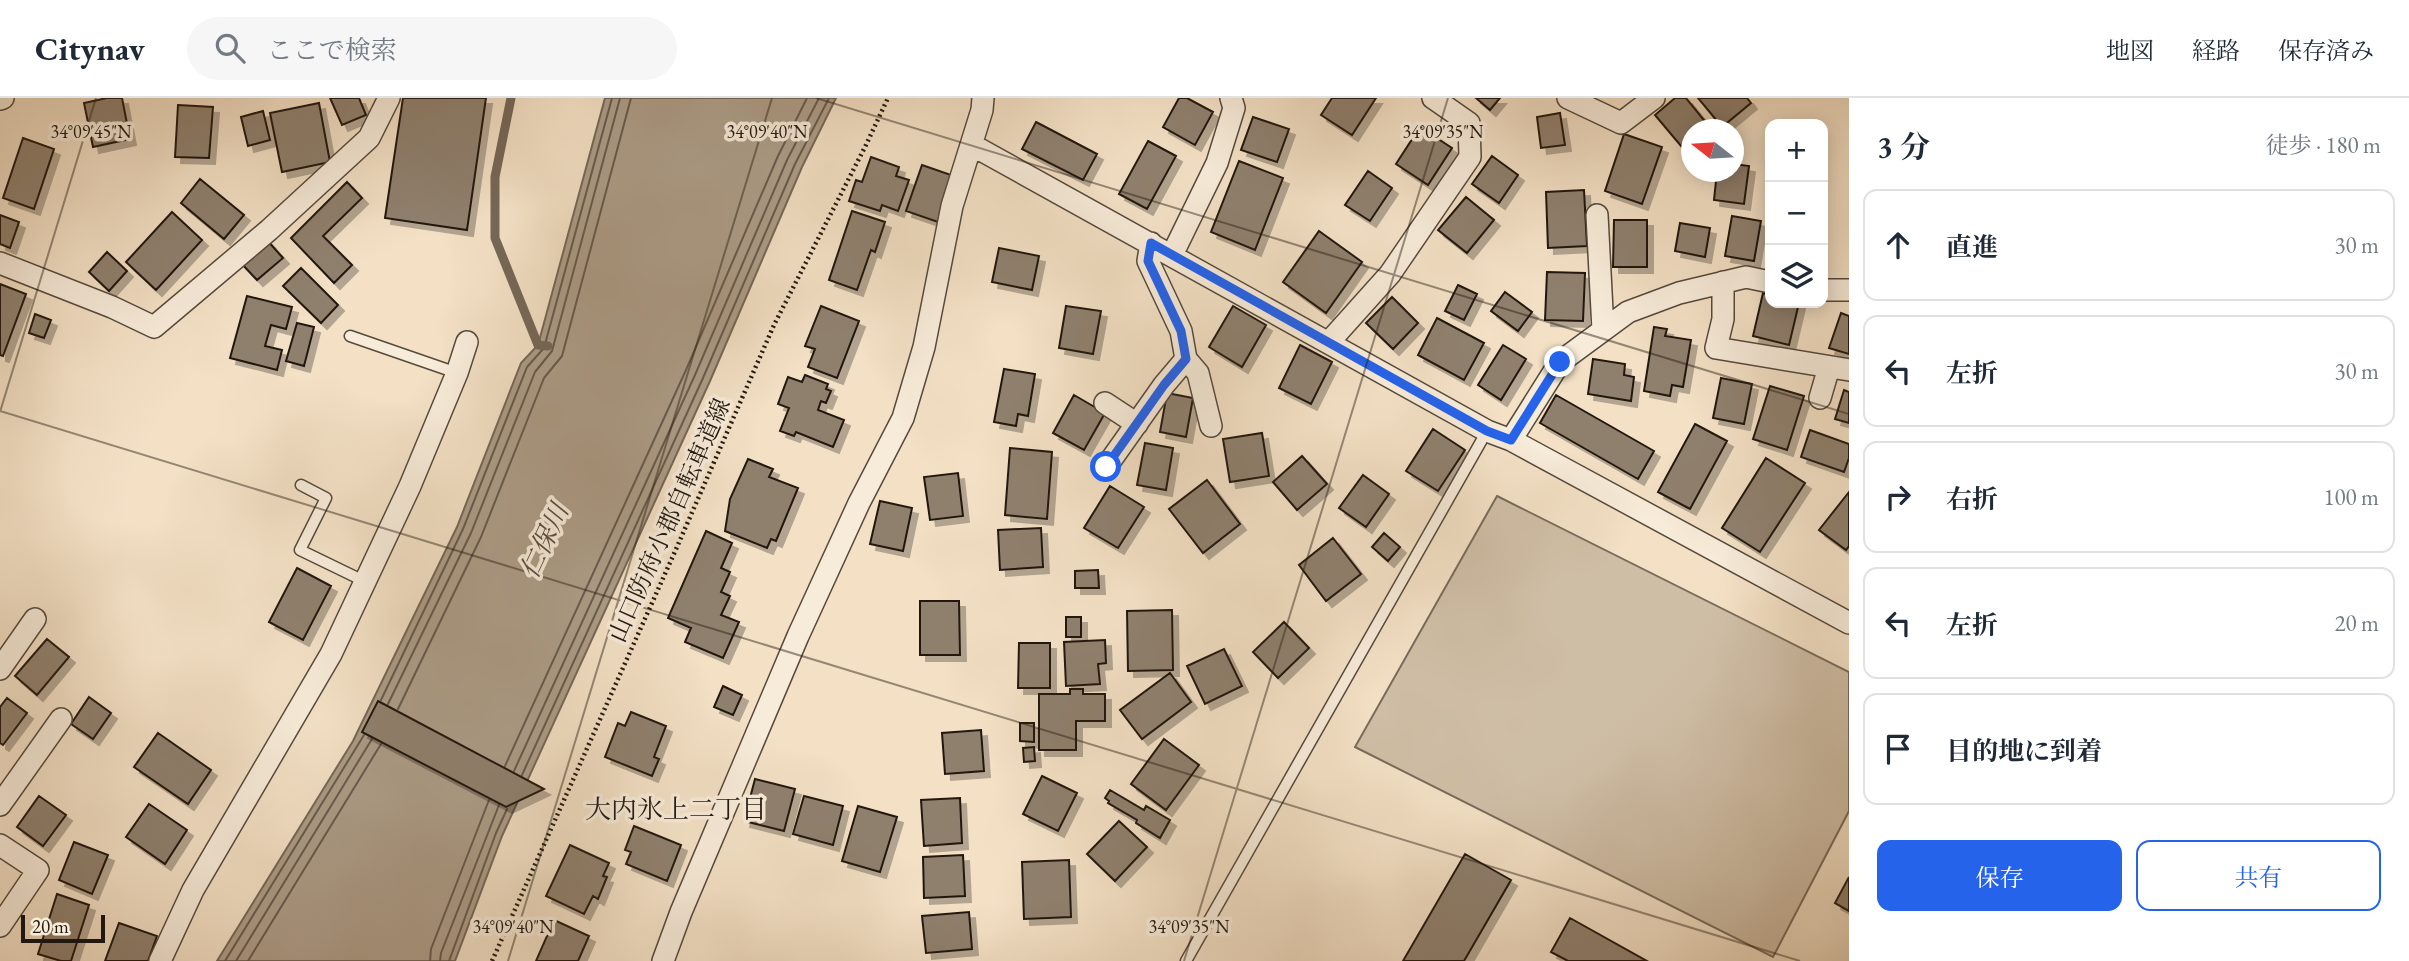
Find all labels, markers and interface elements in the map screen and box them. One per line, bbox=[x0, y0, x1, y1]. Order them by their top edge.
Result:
search box bbox=[187, 17, 677, 80]
text: Citynav bbox=[35, 27, 145, 70]
icon: search bbox=[211, 29, 249, 67]
text: ここで検索 bbox=[267, 33, 397, 67]
text: 地図 bbox=[2106, 35, 2154, 66]
text: 経路 bbox=[2192, 35, 2240, 66]
text: 保存済み bbox=[2278, 35, 2374, 66]
north arrow bbox=[1681, 119, 1744, 182]
map controls bbox=[1765, 119, 1828, 308]
button: + bbox=[1765, 119, 1828, 182]
text: 34°09'45"N bbox=[51, 120, 132, 143]
text: 34°09'40"N bbox=[727, 120, 808, 143]
text: 34°09'35"N bbox=[1403, 120, 1484, 143]
text: 3 分 bbox=[1877, 127, 1930, 166]
text: 徒歩 · 180 m bbox=[2266, 130, 2381, 160]
button: − bbox=[1765, 182, 1828, 245]
icon: ahead bbox=[1879, 226, 1917, 264]
text: 直進 bbox=[1946, 230, 1998, 264]
text: 30 m bbox=[2334, 230, 2379, 260]
button: layers bbox=[1765, 245, 1828, 308]
route end bbox=[1544, 346, 1575, 377]
icon: left bbox=[1879, 352, 1917, 390]
text: 左折 bbox=[1946, 356, 1998, 390]
text: 30 m bbox=[2334, 356, 2379, 386]
street label: 山口防府小郡自転車道線 bbox=[601, 393, 737, 647]
route start bbox=[1090, 451, 1121, 482]
icon: right bbox=[1879, 478, 1917, 516]
text: 右折 bbox=[1946, 482, 1998, 516]
text: 100 m bbox=[2323, 482, 2379, 512]
water label: 仁保川 bbox=[512, 496, 577, 584]
icon: left bbox=[1879, 604, 1917, 642]
text: 左折 bbox=[1946, 608, 1998, 642]
text: 20 m bbox=[2334, 608, 2379, 638]
icon: arrive bbox=[1879, 730, 1917, 768]
text: 目的地に到着 bbox=[1946, 734, 2102, 768]
district label: 大内氷上二丁目 bbox=[585, 792, 767, 826]
button: 保存 bbox=[1877, 840, 2122, 911]
button: 共有 bbox=[2136, 840, 2381, 911]
scale bar bbox=[21, 912, 105, 944]
text: 20 m bbox=[32, 914, 69, 939]
text: 34°09'40"N bbox=[473, 915, 554, 938]
text: 34°09'35"N bbox=[1149, 915, 1230, 938]

